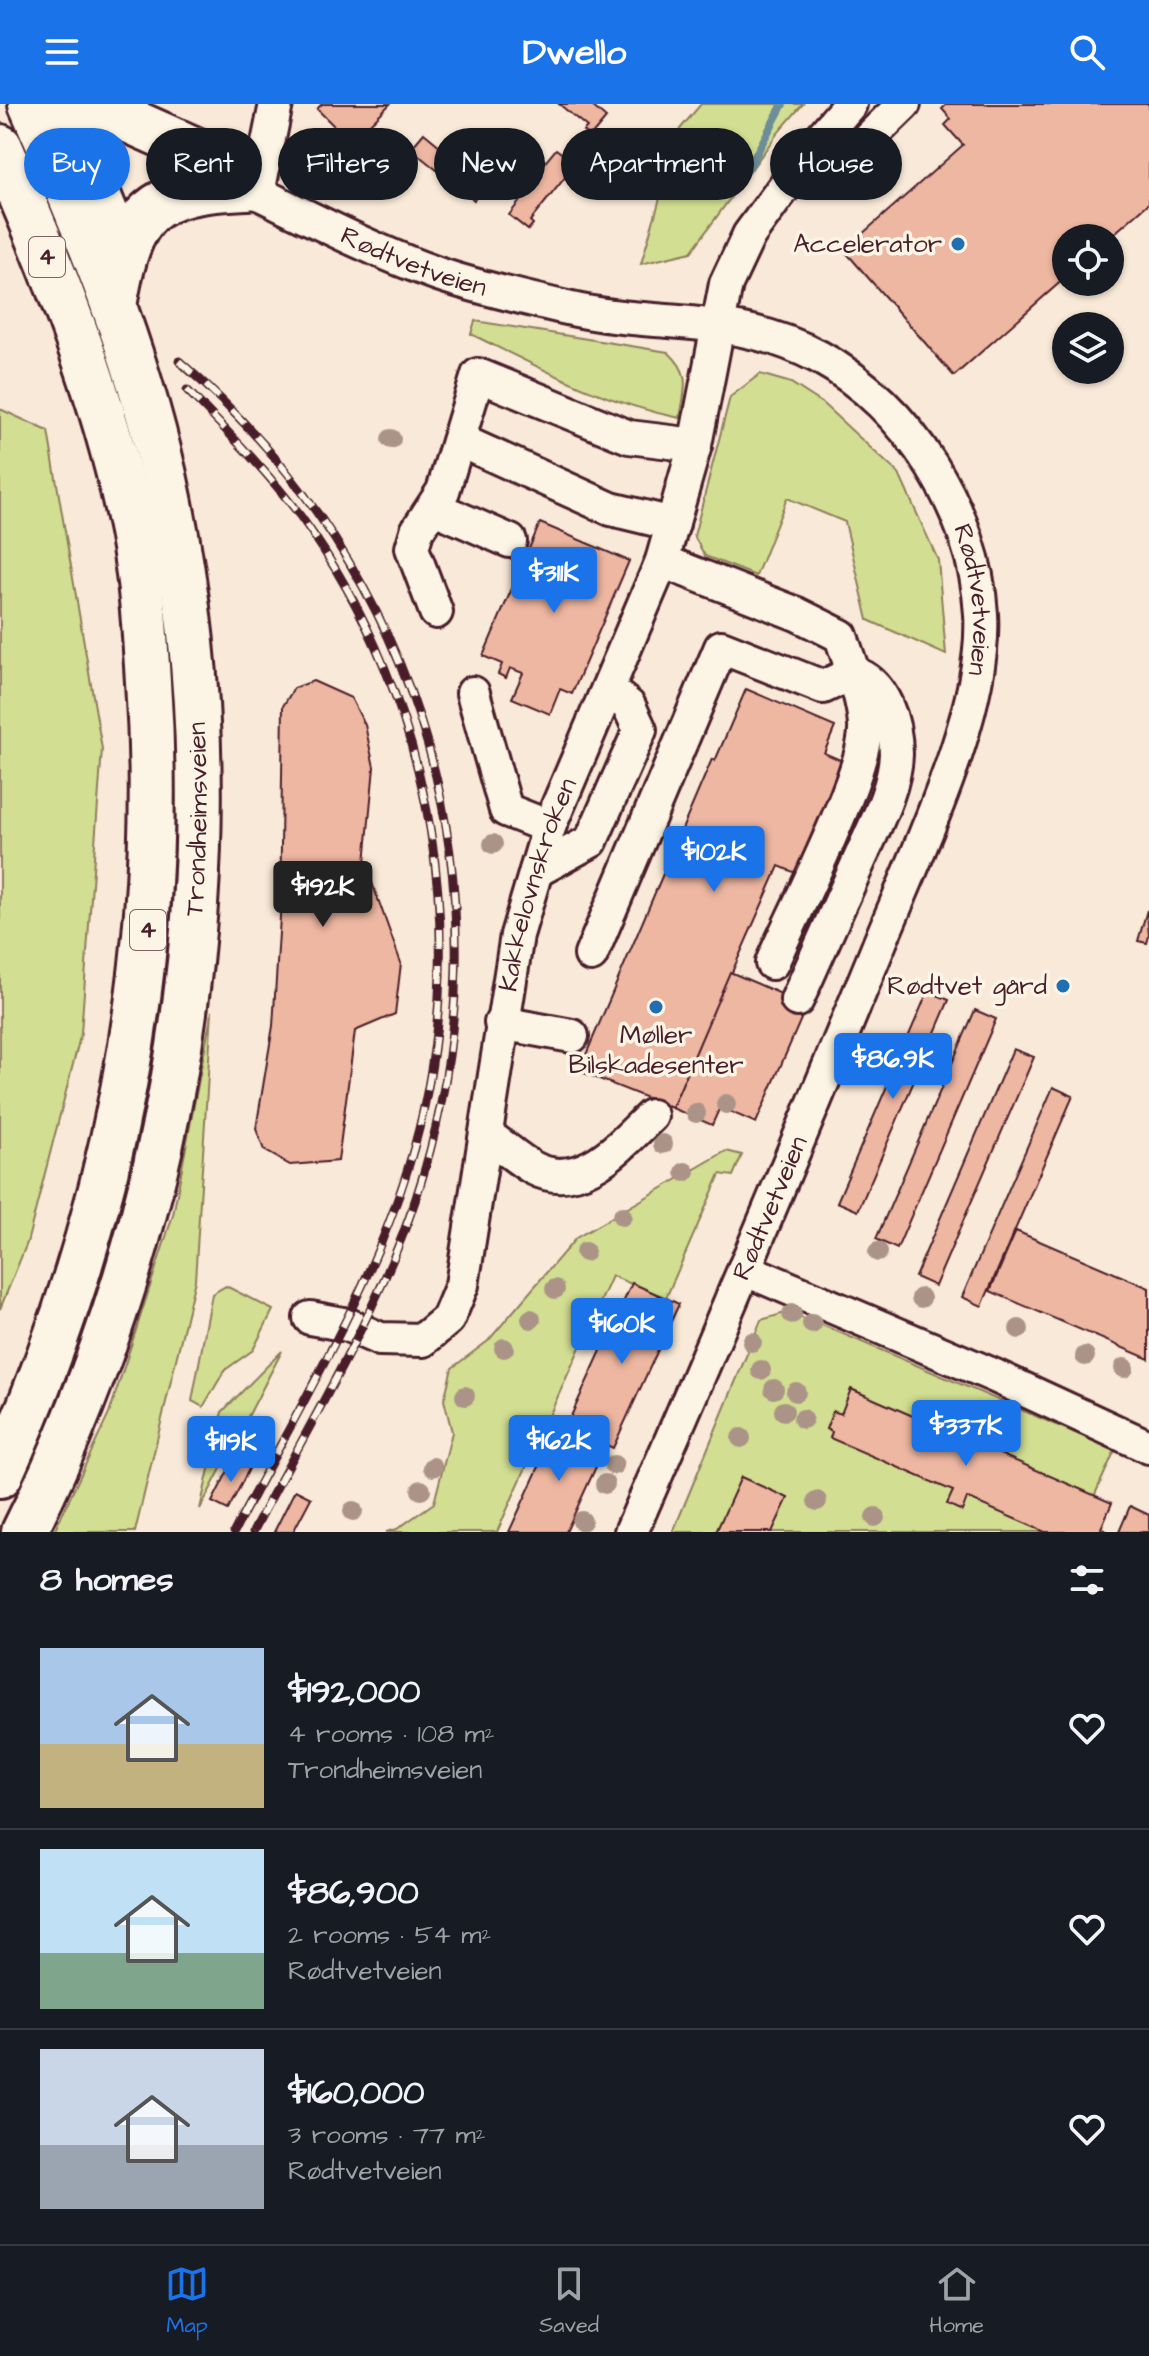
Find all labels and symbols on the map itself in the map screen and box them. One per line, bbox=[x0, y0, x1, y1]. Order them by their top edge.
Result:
street label: Rødtvetveien bbox=[335, 218, 491, 306]
place label: Accelerator bbox=[793, 226, 942, 262]
marker: Accelerator bbox=[949, 235, 967, 253]
road number: 4 bbox=[29, 237, 65, 277]
street label: Rødtvetveien bbox=[944, 519, 999, 678]
pin: $311K bbox=[498, 547, 610, 615]
street label: Trondheimsveien bbox=[176, 721, 217, 917]
street label: Kakkelovnskroken bbox=[490, 772, 586, 994]
pin: $102K bbox=[658, 826, 770, 894]
pin: $192K bbox=[267, 861, 379, 929]
road number: 4 bbox=[130, 910, 166, 950]
place label: Rødtvet gård bbox=[887, 968, 1047, 1006]
marker: Rødtvet gård bbox=[1054, 977, 1072, 995]
marker: Møller Bilskadesenter bbox=[647, 998, 665, 1016]
place label: Møller Bilskadesenter bbox=[568, 1017, 744, 1083]
pin: $86.9K bbox=[828, 1033, 958, 1101]
street label: Rødtvetveien bbox=[723, 1130, 817, 1286]
pin: $160K bbox=[566, 1298, 678, 1366]
pin: $337K bbox=[910, 1400, 1022, 1468]
pin: $162K bbox=[503, 1415, 615, 1483]
pin: $119K bbox=[175, 1416, 287, 1484]

